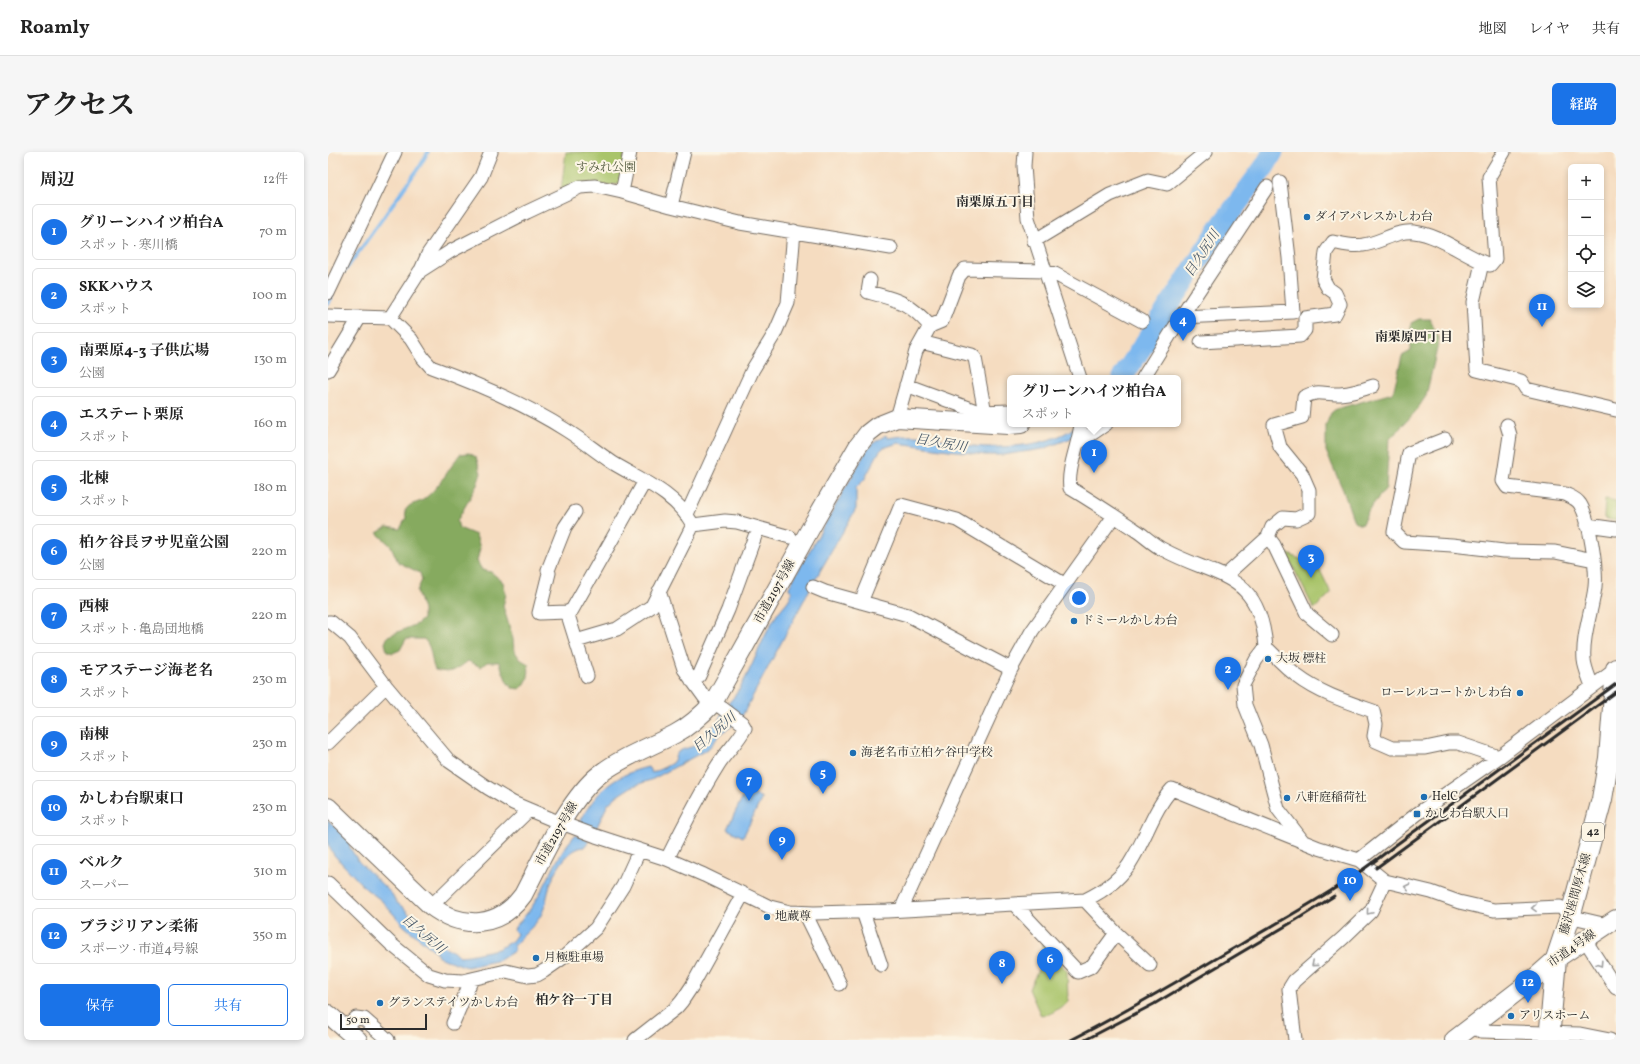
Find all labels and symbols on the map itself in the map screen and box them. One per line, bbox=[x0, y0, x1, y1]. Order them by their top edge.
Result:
park label: すみれ公園 bbox=[576, 160, 636, 176]
district label: 南栗原五丁目 bbox=[956, 194, 1034, 212]
place label: ダイアパレスかしわ台 bbox=[1315, 209, 1433, 225]
marker: ダイアパレスかしわ台 bbox=[1302, 212, 1312, 222]
water label: 目久尻川 bbox=[1181, 226, 1226, 281]
pin: 11 bbox=[1529, 294, 1555, 327]
pin: 4 bbox=[1170, 308, 1196, 341]
district label: 南栗原四丁目 bbox=[1375, 329, 1453, 347]
water label: 目久尻川 bbox=[914, 431, 970, 458]
pin: 1 bbox=[1081, 440, 1107, 473]
pin: 3 bbox=[1298, 545, 1324, 578]
street label: 市道2197号線 bbox=[751, 557, 799, 627]
your location bbox=[1069, 588, 1089, 608]
place label: ドミールかしわ台 bbox=[1082, 613, 1178, 629]
marker: ドミールかしわ台 bbox=[1069, 616, 1079, 626]
place label: 大坂 標柱 bbox=[1276, 651, 1326, 667]
marker: 大坂 標柱 bbox=[1263, 654, 1273, 664]
pin: 2 bbox=[1215, 657, 1241, 690]
place label: ローレルコートかしわ台 bbox=[1381, 685, 1512, 701]
marker: ローレルコートかしわ台 bbox=[1515, 688, 1525, 698]
water label: 目久尻川 bbox=[689, 708, 742, 757]
place label: 海老名市立柏ケ谷中学校 bbox=[861, 745, 993, 761]
marker: 海老名市立柏ケ谷中学校 bbox=[848, 748, 858, 758]
pin: 5 bbox=[810, 761, 836, 794]
pin: 7 bbox=[736, 768, 762, 801]
place label: HelC bbox=[1432, 789, 1458, 805]
place label: 八軒庭稲荷社 bbox=[1295, 790, 1367, 806]
marker: HelC bbox=[1419, 792, 1429, 802]
marker: 八軒庭稲荷社 bbox=[1282, 793, 1292, 803]
street label: 市道2197号線 bbox=[532, 799, 582, 869]
place label: かしわ台駅入口 bbox=[1425, 806, 1509, 822]
marker: かしわ台駅入口 bbox=[1412, 809, 1422, 819]
road number: 42 bbox=[1582, 823, 1604, 841]
pin: 9 bbox=[769, 827, 795, 860]
street label: 藤沢座間厚木線 bbox=[1557, 851, 1595, 937]
pin: 10 bbox=[1337, 868, 1363, 901]
one-way arrow bbox=[1404, 883, 1410, 891]
one-way arrow bbox=[1531, 904, 1537, 912]
one-way arrow bbox=[1366, 908, 1373, 915]
place label: 地蔵尊 bbox=[775, 909, 811, 925]
water label: 目久尻川 bbox=[397, 911, 450, 960]
marker: 地蔵尊 bbox=[762, 912, 772, 922]
street label: 市道4号線 bbox=[1545, 927, 1599, 971]
pin: 6 bbox=[1037, 947, 1063, 980]
place label: 月極駐車場 bbox=[544, 950, 604, 966]
pin: 8 bbox=[989, 951, 1015, 984]
marker: 月極駐車場 bbox=[531, 953, 541, 963]
one-way arrow bbox=[1311, 959, 1319, 966]
one-way arrow bbox=[1595, 960, 1603, 967]
pin: 12 bbox=[1515, 970, 1541, 1003]
district label: 柏ケ谷一丁目 bbox=[535, 992, 613, 1010]
place label: グランステイツかしわ台 bbox=[388, 995, 519, 1011]
marker: グランステイツかしわ台 bbox=[375, 998, 385, 1008]
place label: アリスホーム bbox=[1519, 1008, 1590, 1024]
marker: アリスホーム bbox=[1506, 1011, 1516, 1021]
scale bar bbox=[340, 1012, 427, 1031]

